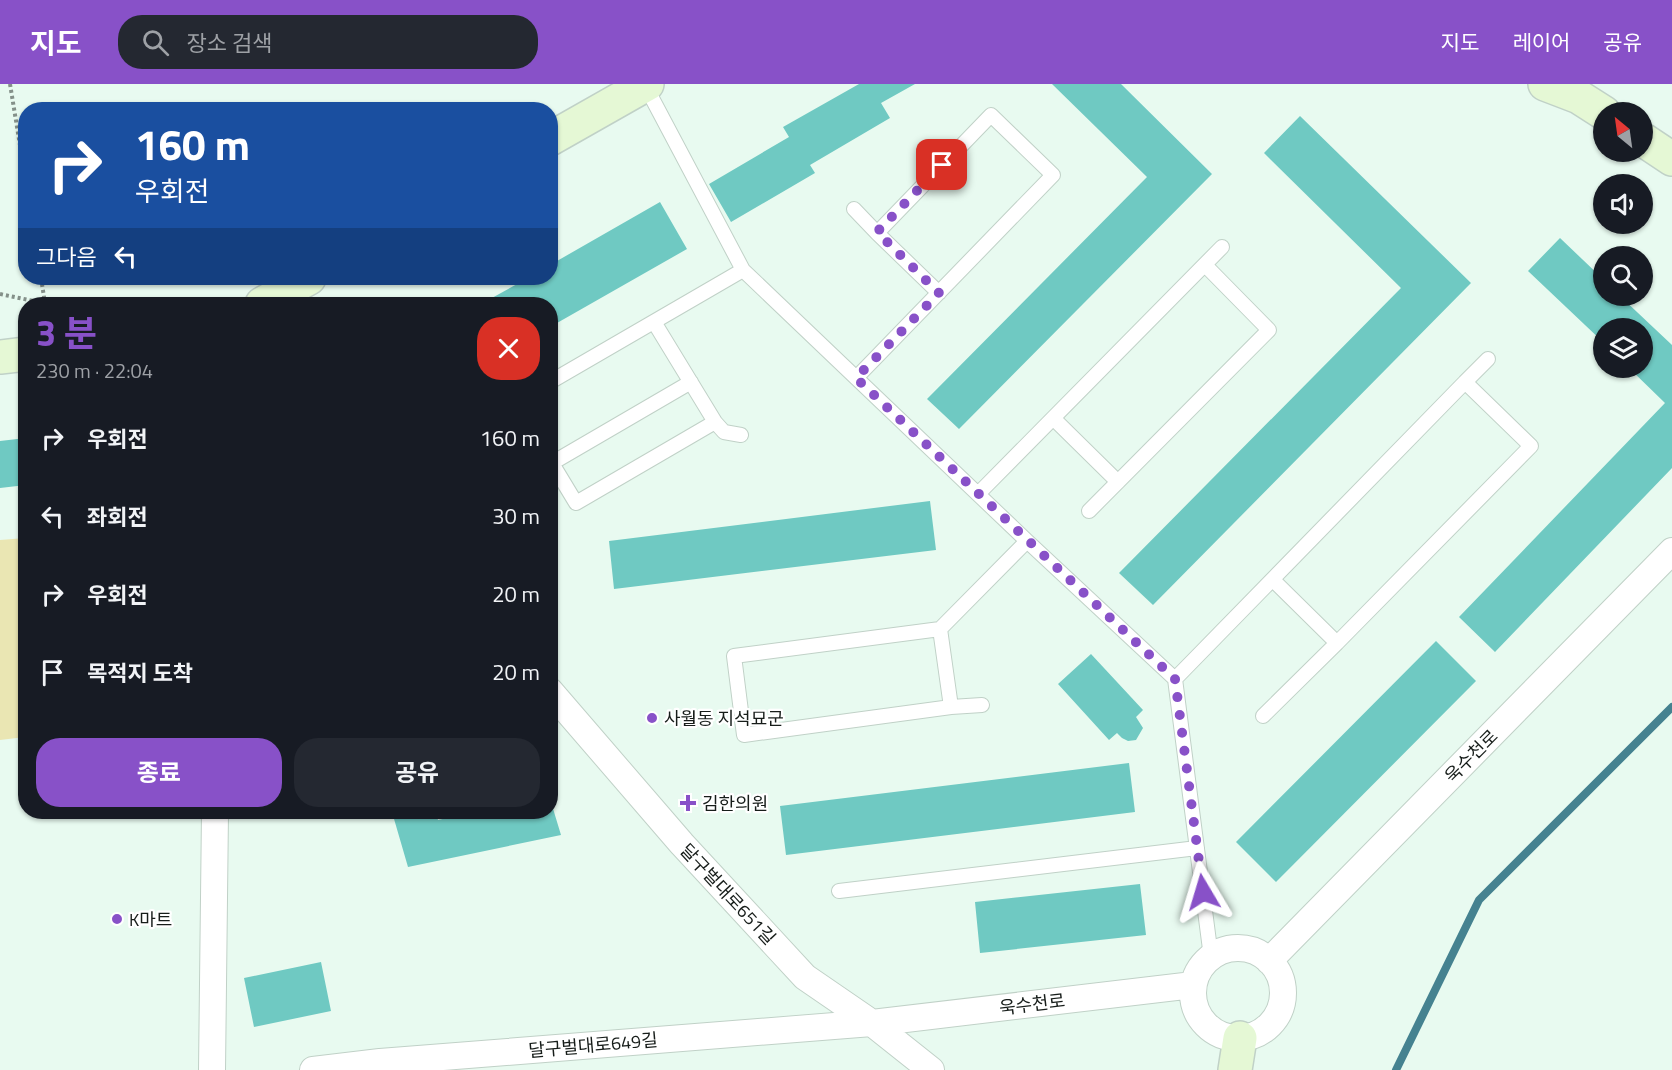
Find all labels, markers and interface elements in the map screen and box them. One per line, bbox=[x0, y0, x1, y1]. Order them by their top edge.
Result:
search box bbox=[118, 15, 538, 69]
text: 지도 bbox=[30, 21, 82, 64]
icon: search bbox=[139, 26, 172, 59]
text: 장소 검색 bbox=[187, 26, 272, 60]
text: 지도 bbox=[1441, 26, 1479, 58]
text: 레이어 bbox=[1512, 26, 1570, 58]
text: 공유 bbox=[1603, 26, 1642, 58]
north arrow bbox=[1593, 102, 1653, 162]
map controls bbox=[1593, 102, 1653, 378]
text: 160 m bbox=[135, 112, 250, 176]
icon: right bbox=[36, 126, 114, 204]
pin bbox=[916, 139, 967, 190]
icon: arrive bbox=[925, 148, 958, 181]
text: 우회전 bbox=[135, 170, 210, 211]
button: sound bbox=[1593, 174, 1653, 234]
text: 그다음 bbox=[36, 240, 97, 274]
icon: left bbox=[109, 240, 142, 273]
button: search bbox=[1593, 246, 1653, 306]
text: 3 분 bbox=[36, 305, 97, 360]
button: close bbox=[477, 317, 540, 380]
button: layers bbox=[1593, 318, 1653, 378]
text: 230 m · 22:04 bbox=[36, 355, 153, 386]
text: 160 m bbox=[480, 421, 540, 455]
icon: right bbox=[36, 422, 69, 455]
text: 우회전 bbox=[87, 422, 148, 456]
text: 30 m bbox=[492, 499, 540, 533]
icon: left bbox=[36, 500, 69, 533]
text: 좌회전 bbox=[87, 500, 148, 534]
text: 20 m bbox=[492, 577, 540, 611]
icon: right bbox=[36, 578, 69, 611]
text: 우회전 bbox=[87, 578, 148, 612]
text: 20 m bbox=[492, 655, 540, 689]
icon: arrive bbox=[36, 656, 69, 689]
text: 목적지 도착 bbox=[87, 656, 193, 690]
place label: 사월동 지석묘군 bbox=[664, 705, 784, 732]
marker: 사월동 지석묘군 bbox=[645, 711, 659, 725]
street label: 욱수천로 bbox=[1438, 723, 1504, 789]
button: 종료 bbox=[36, 738, 282, 807]
button: 공유 bbox=[294, 738, 540, 807]
place label: 김한의원 bbox=[702, 790, 768, 817]
marker: 김한의원 bbox=[679, 794, 697, 812]
street label: 달구벌대로651길 bbox=[674, 837, 782, 951]
position arrow bbox=[1171, 860, 1235, 924]
place label: K마트 bbox=[129, 906, 172, 933]
marker: K마트 bbox=[110, 912, 124, 926]
street label: 욱수천로 bbox=[997, 987, 1067, 1021]
street label: 달구벌대로649길 bbox=[527, 1026, 659, 1064]

